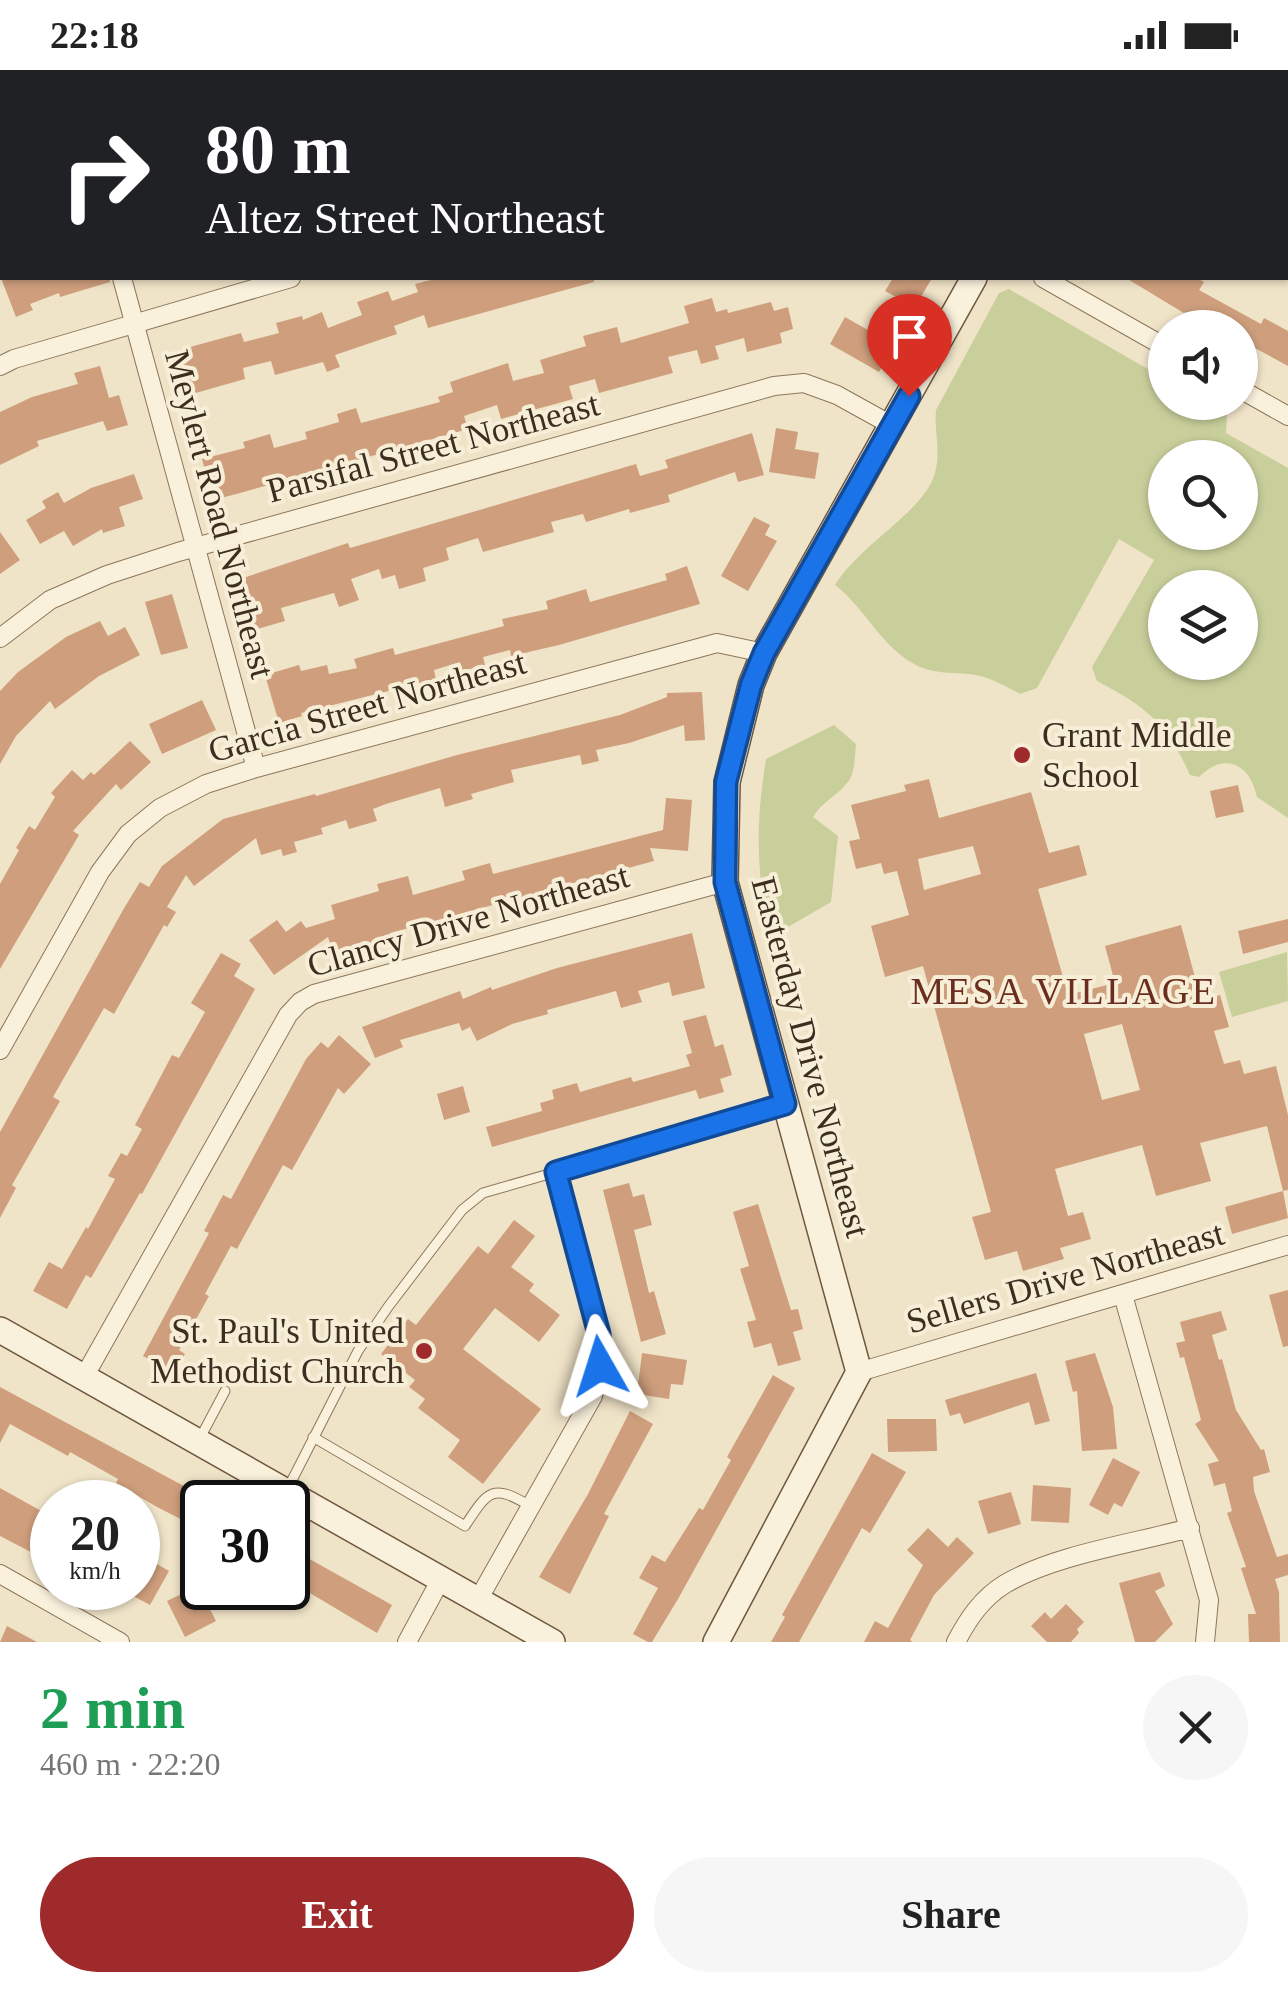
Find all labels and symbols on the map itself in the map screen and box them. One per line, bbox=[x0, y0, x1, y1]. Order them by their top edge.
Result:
pin bbox=[867, 294, 952, 397]
street label: Meylert Road Northeast bbox=[157, 346, 282, 683]
street label: Parsifal Street Northeast bbox=[263, 384, 604, 511]
street label: Garcia Street Northeast bbox=[204, 642, 531, 770]
place label: Grant Middle School bbox=[1042, 716, 1232, 795]
marker: Grant Middle School bbox=[1011, 744, 1033, 766]
street label: Clancy Drive Northeast bbox=[303, 856, 634, 985]
street label: Easterday Drive Northeast bbox=[744, 873, 877, 1242]
district label: MESA VILLAGE bbox=[911, 970, 1217, 1012]
street label: Sellers Drive Northeast bbox=[902, 1213, 1229, 1342]
place label: St. Paul's United Methodist Church bbox=[150, 1312, 404, 1391]
position arrow bbox=[548, 1314, 652, 1418]
marker: St. Paul's United Methodist Church bbox=[413, 1340, 435, 1362]
speed limit sign: 30 bbox=[180, 1480, 310, 1610]

